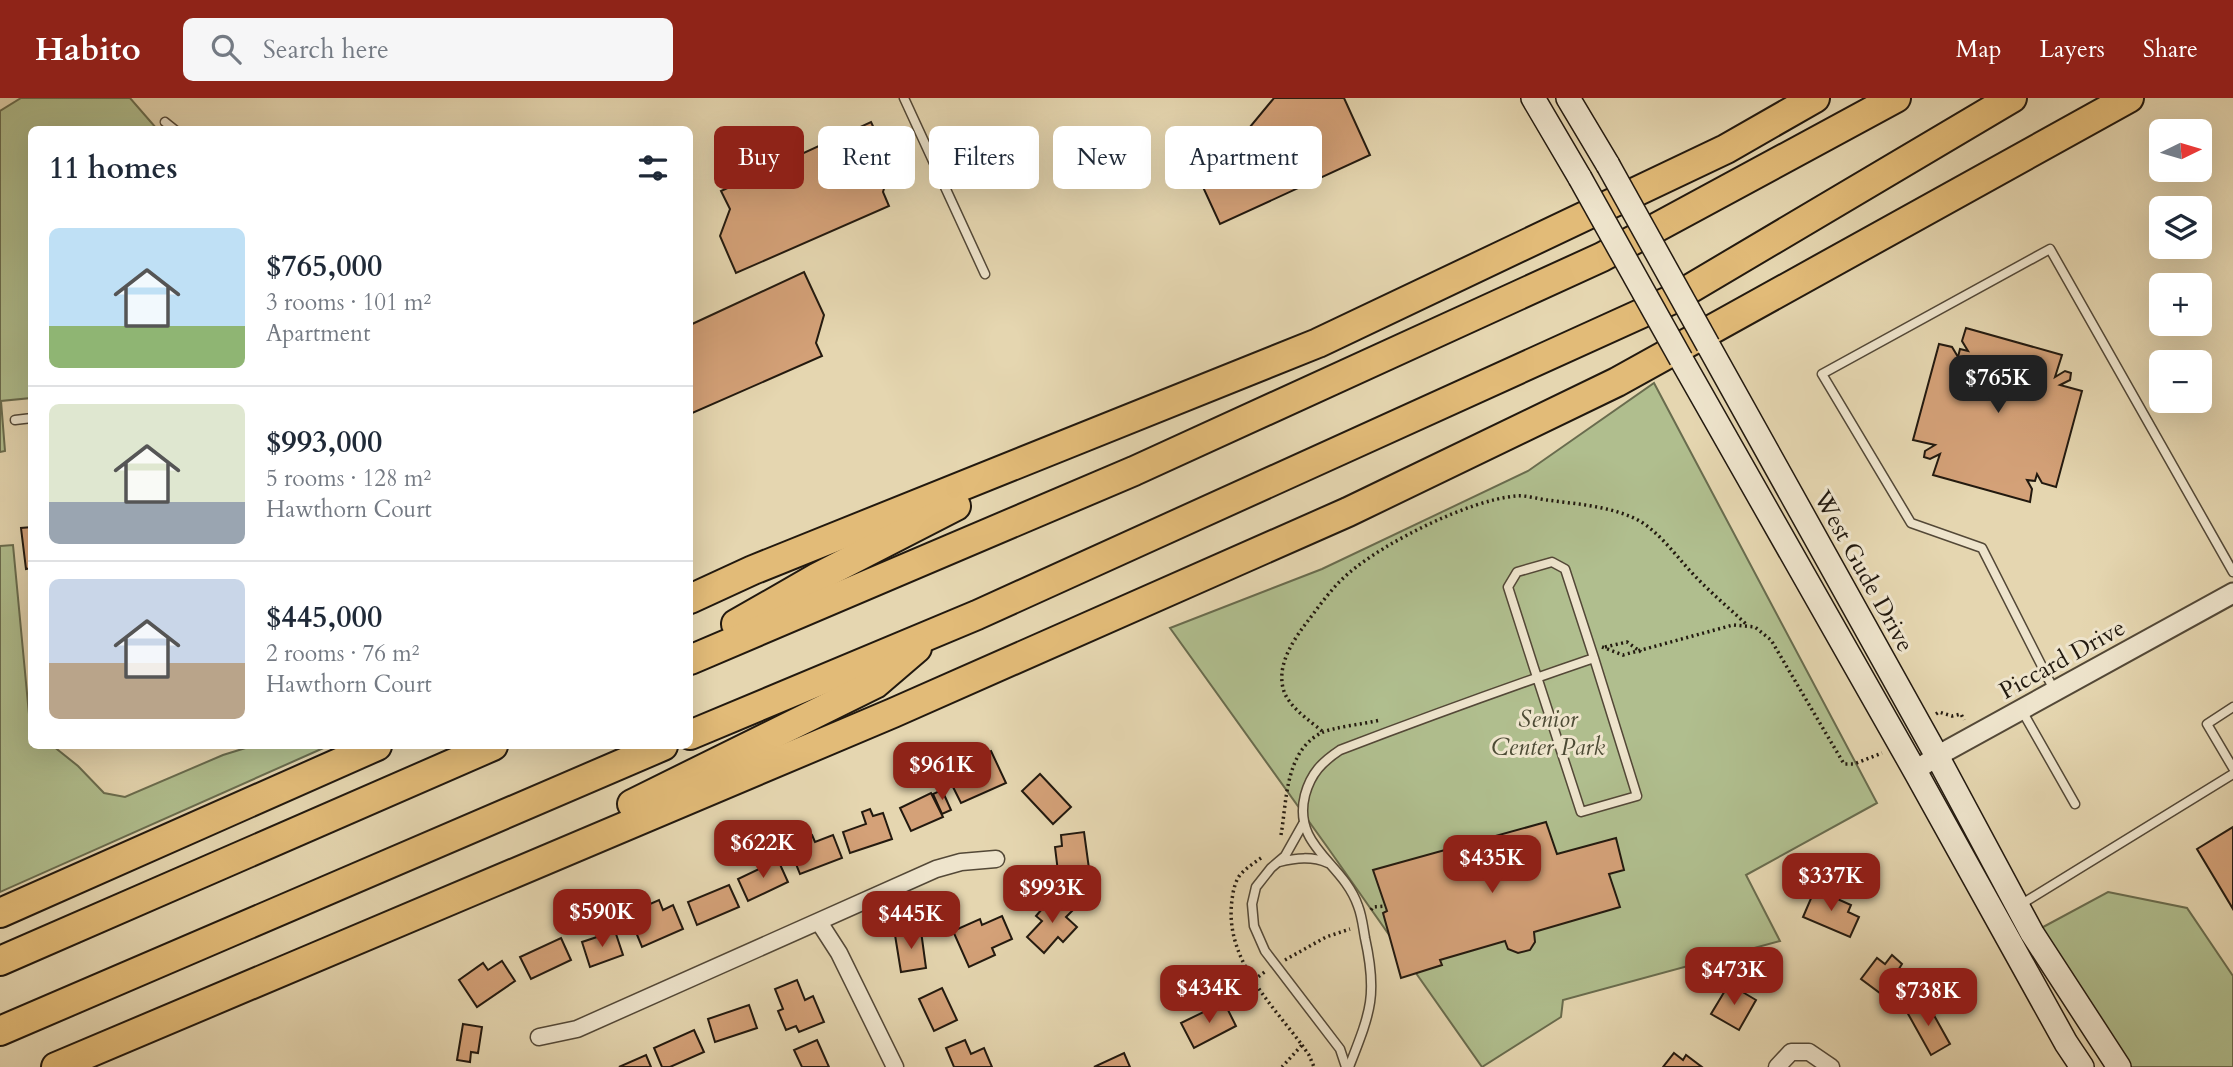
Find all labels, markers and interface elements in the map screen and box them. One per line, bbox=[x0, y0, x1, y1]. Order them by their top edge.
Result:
search box bbox=[183, 18, 673, 81]
text: Habito bbox=[35, 27, 141, 72]
icon: search bbox=[207, 30, 245, 68]
text: Search here bbox=[263, 32, 389, 67]
text: Map bbox=[1956, 33, 2002, 66]
text: Layers bbox=[2040, 33, 2105, 66]
text: Share bbox=[2143, 33, 2198, 66]
north arrow bbox=[2149, 119, 2212, 182]
map controls bbox=[2149, 119, 2212, 413]
chip: Buy bbox=[714, 126, 804, 189]
chip: Rent bbox=[818, 126, 915, 189]
chip: Filters bbox=[929, 126, 1039, 189]
chip: New bbox=[1053, 126, 1151, 189]
chip: Apartment bbox=[1165, 126, 1322, 189]
text: 11 homes bbox=[49, 148, 178, 189]
icon: filters bbox=[634, 149, 672, 187]
button: layers bbox=[2149, 196, 2212, 259]
text: $765,000 bbox=[266, 246, 382, 287]
icon: home bbox=[105, 256, 189, 340]
button: + bbox=[2149, 273, 2212, 336]
text: 3 rooms · 101 m² bbox=[266, 287, 431, 318]
text: Apartment bbox=[266, 318, 370, 349]
button: − bbox=[2149, 350, 2212, 413]
pin: $765K bbox=[1949, 356, 2047, 415]
text: $765K bbox=[1965, 362, 2031, 393]
text: $993,000 bbox=[266, 422, 382, 463]
icon: home bbox=[105, 432, 189, 516]
text: 5 rooms · 128 m² bbox=[266, 463, 431, 494]
street label: West Gude Drive bbox=[1805, 484, 1922, 658]
text: Hawthorn Court bbox=[266, 494, 432, 525]
text: $445,000 bbox=[266, 597, 382, 638]
icon: home bbox=[105, 607, 189, 691]
street label: Piccard Drive bbox=[1993, 611, 2131, 708]
text: 2 rooms · 76 m² bbox=[266, 638, 419, 669]
text: Hawthorn Court bbox=[266, 669, 432, 700]
park label: Senior Center Park bbox=[1491, 703, 1605, 764]
pin: $961K bbox=[893, 742, 991, 802]
text: $961K bbox=[909, 749, 975, 780]
pin: $622K bbox=[714, 820, 812, 880]
text: $622K bbox=[730, 827, 796, 858]
pin: $435K bbox=[1443, 836, 1541, 895]
text: $435K bbox=[1459, 842, 1525, 873]
pin: $337K bbox=[1782, 854, 1880, 913]
text: $337K bbox=[1798, 860, 1864, 891]
pin: $993K bbox=[1003, 866, 1101, 925]
text: $993K bbox=[1019, 872, 1085, 903]
pin: $590K bbox=[553, 890, 651, 949]
pin: $445K bbox=[862, 892, 960, 951]
text: $590K bbox=[569, 896, 635, 927]
text: $445K bbox=[878, 898, 944, 929]
pin: $473K bbox=[1685, 948, 1783, 1007]
text: $473K bbox=[1701, 954, 1767, 985]
pin: $434K bbox=[1160, 965, 1258, 1025]
pin: $738K bbox=[1879, 968, 1977, 1028]
text: $434K bbox=[1176, 972, 1242, 1003]
text: $738K bbox=[1895, 975, 1961, 1006]

